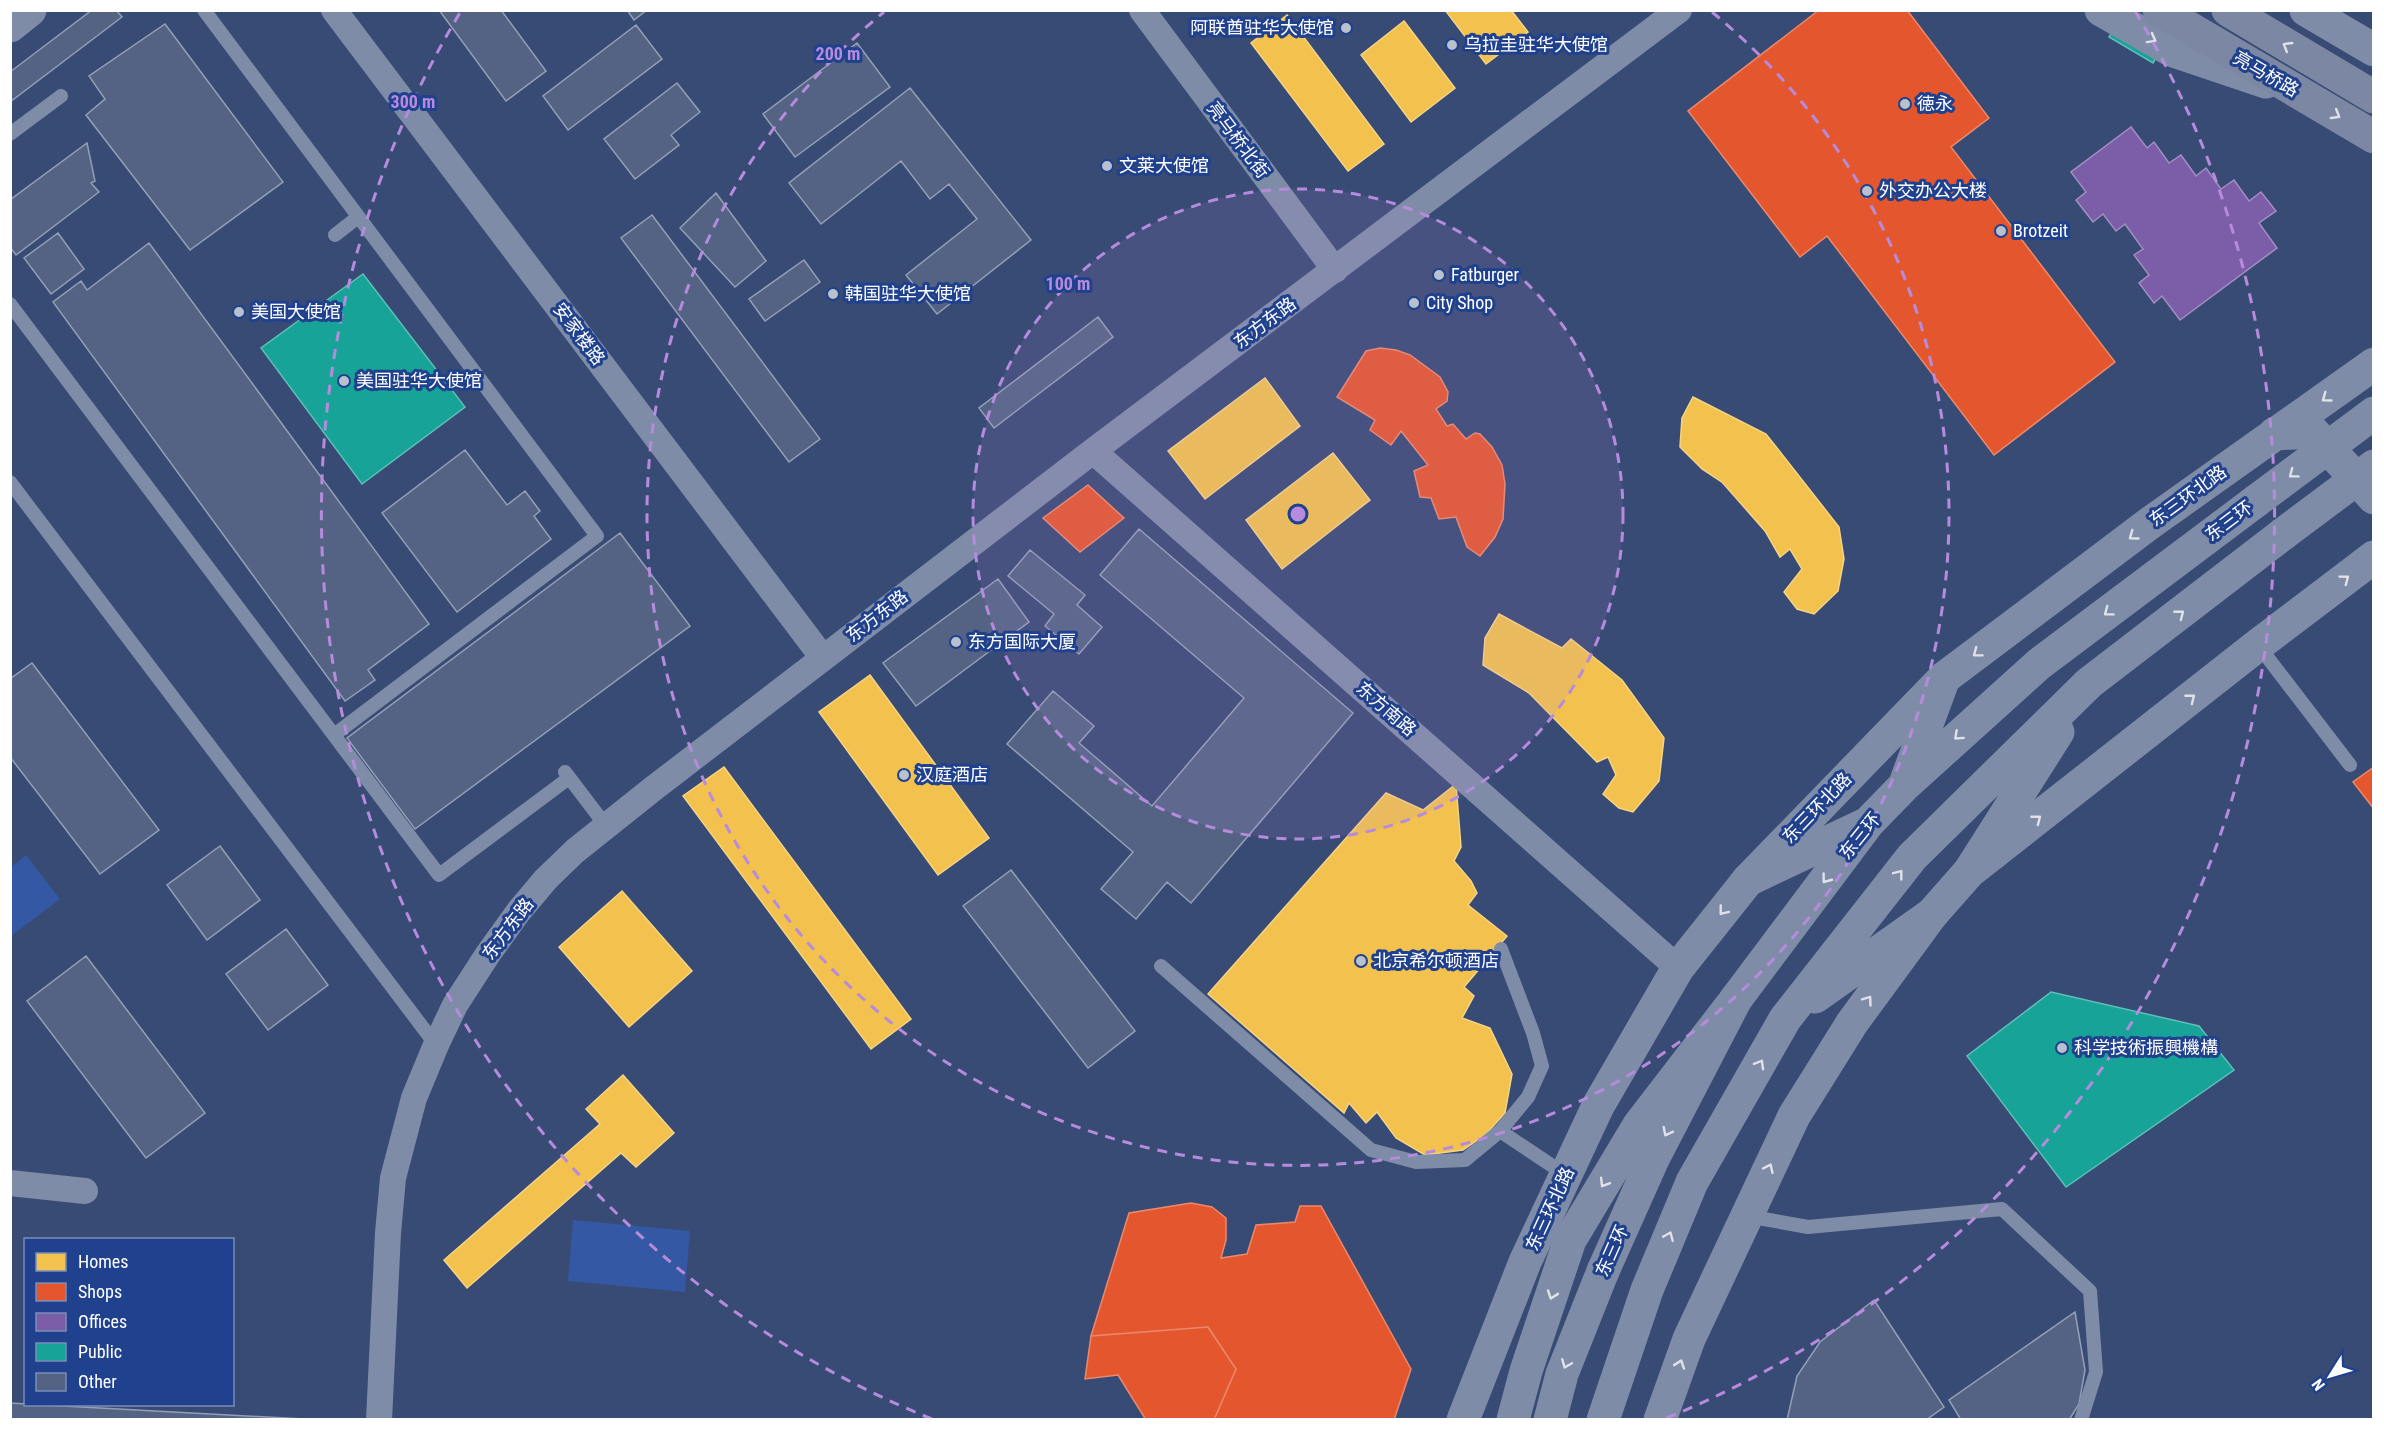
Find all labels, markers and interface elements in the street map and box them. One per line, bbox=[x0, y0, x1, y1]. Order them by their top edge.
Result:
place label: 阿联酋驻华大使馆 bbox=[1190, 17, 1334, 38]
marker: 阿联酋驻华大使馆 bbox=[1339, 21, 1353, 35]
one-way arrow bbox=[2146, 32, 2156, 43]
place label: 乌拉圭驻华大使馆 bbox=[1464, 34, 1608, 55]
marker: 乌拉圭驻华大使馆 bbox=[1445, 38, 1459, 52]
one-way arrow bbox=[2283, 41, 2293, 53]
text: 200 m bbox=[816, 43, 860, 64]
street label: 亮马桥路 bbox=[2230, 46, 2303, 101]
text: 300 m bbox=[391, 91, 435, 112]
place label: 徳永 bbox=[1917, 93, 1953, 114]
street label: 亮马桥北街 bbox=[1203, 97, 1274, 182]
marker: 徳永 bbox=[1898, 97, 1912, 111]
one-way arrow bbox=[2330, 108, 2340, 119]
place label: 文莱大使馆 bbox=[1119, 155, 1209, 176]
marker: 文莱大使馆 bbox=[1100, 159, 1114, 173]
place label: 外交办公大楼 bbox=[1879, 180, 1987, 201]
marker: 外交办公大楼 bbox=[1860, 184, 1874, 198]
place label: Brotzeit bbox=[2013, 220, 2068, 241]
marker: Brotzeit bbox=[1994, 224, 2008, 238]
place label: Fatburger bbox=[1451, 264, 1520, 285]
marker: Fatburger bbox=[1432, 268, 1446, 282]
text: 100 m bbox=[1046, 273, 1090, 294]
place label: 韩国驻华大使馆 bbox=[845, 283, 971, 304]
marker: 韩国驻华大使馆 bbox=[826, 287, 840, 301]
place label: City Shop bbox=[1426, 292, 1493, 313]
street label: 东方东路 bbox=[1230, 293, 1300, 353]
marker: City Shop bbox=[1407, 296, 1421, 310]
street label: 安家楼路 bbox=[549, 299, 609, 369]
place label: 美国大使馆 bbox=[251, 301, 341, 322]
marker: 美国大使馆 bbox=[232, 305, 246, 319]
place label: 美国驻华大使馆 bbox=[356, 370, 482, 391]
marker: 美国驻华大使馆 bbox=[337, 374, 351, 388]
one-way arrow bbox=[2321, 391, 2332, 402]
street label: 东三环北路 bbox=[2145, 461, 2231, 531]
one-way arrow bbox=[2289, 466, 2300, 477]
street label: 东三环 bbox=[2201, 496, 2257, 546]
centre of rings bbox=[1288, 504, 1308, 524]
one-way arrow bbox=[2129, 528, 2140, 539]
one-way arrow bbox=[2338, 575, 2349, 586]
street label: 东方东路 bbox=[842, 585, 912, 646]
one-way arrow bbox=[2104, 605, 2115, 616]
one-way arrow bbox=[2173, 610, 2184, 621]
place label: 东方国际大厦 bbox=[968, 631, 1076, 652]
marker: 东方国际大厦 bbox=[949, 635, 963, 649]
one-way arrow bbox=[1973, 645, 1984, 656]
street label: 东方南路 bbox=[1352, 677, 1420, 740]
one-way arrow bbox=[2184, 695, 2195, 706]
one-way arrow bbox=[1955, 729, 1966, 740]
place label: 汉庭酒店 bbox=[916, 764, 988, 785]
marker: 汉庭酒店 bbox=[897, 768, 911, 782]
street label: 东三环北路 bbox=[1778, 768, 1855, 847]
street label: 东三环 bbox=[1834, 808, 1885, 863]
one-way arrow bbox=[2031, 815, 2042, 826]
one-way arrow bbox=[1891, 870, 1902, 881]
one-way arrow bbox=[1823, 872, 1834, 883]
street label: 东方东路 bbox=[478, 894, 538, 964]
one-way arrow bbox=[1720, 904, 1731, 915]
place label: 北京希尔顿酒店 bbox=[1373, 950, 1499, 971]
marker: 北京希尔顿酒店 bbox=[1354, 954, 1368, 968]
one-way arrow bbox=[1861, 996, 1872, 1007]
place label: 科学技術振興機構 bbox=[2074, 1037, 2218, 1058]
marker: 科学技術振興機構 bbox=[2055, 1041, 2069, 1055]
one-way arrow bbox=[1752, 1059, 1764, 1070]
one-way arrow bbox=[1663, 1126, 1674, 1136]
one-way arrow bbox=[1762, 1163, 1774, 1174]
street label: 东三环北路 bbox=[1521, 1164, 1578, 1254]
one-way arrow bbox=[1600, 1177, 1612, 1187]
street label: 东三环 bbox=[1591, 1222, 1632, 1280]
one-way arrow bbox=[1662, 1231, 1674, 1242]
legend bbox=[24, 1238, 234, 1406]
text: Homes bbox=[78, 1251, 128, 1272]
text: Shops bbox=[78, 1281, 122, 1302]
one-way arrow bbox=[1546, 1289, 1559, 1300]
text: Offices bbox=[78, 1311, 127, 1332]
text: Public bbox=[78, 1341, 122, 1362]
north arrow bbox=[2300, 1346, 2360, 1406]
one-way arrow bbox=[1561, 1358, 1573, 1369]
one-way arrow bbox=[1672, 1359, 1685, 1370]
text: Other bbox=[78, 1371, 117, 1392]
text: N bbox=[2308, 1375, 2329, 1394]

